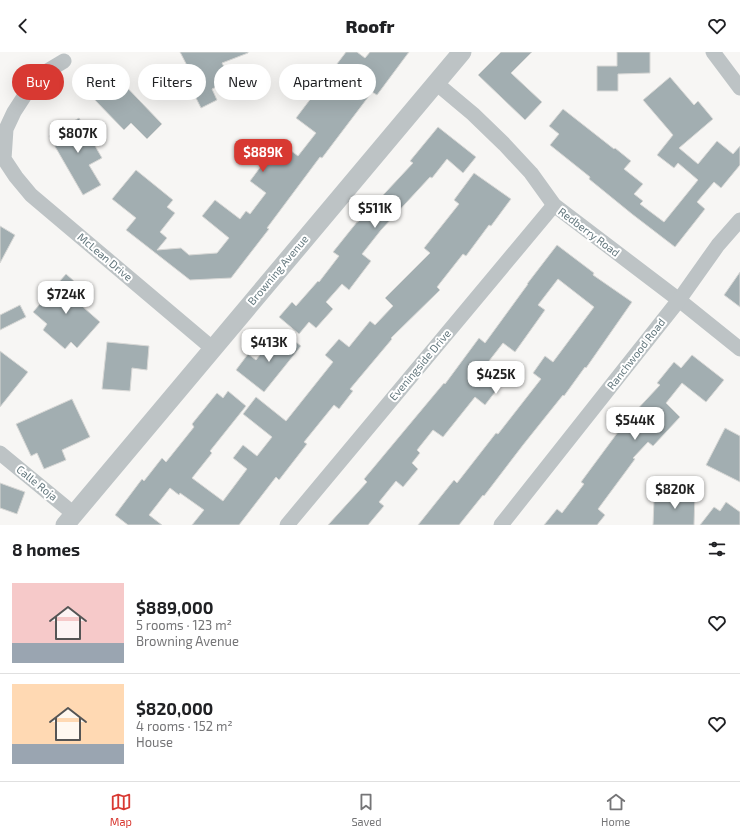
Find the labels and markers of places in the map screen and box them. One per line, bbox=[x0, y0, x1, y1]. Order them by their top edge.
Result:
pin: $807K bbox=[50, 120, 106, 154]
pin: $889K bbox=[235, 139, 291, 173]
pin: $511K bbox=[347, 195, 403, 229]
pin: $724K bbox=[38, 281, 94, 315]
pin: $413K bbox=[241, 329, 297, 363]
pin: $425K bbox=[468, 361, 524, 395]
pin: $544K bbox=[607, 407, 663, 441]
pin: $820K bbox=[647, 476, 703, 510]

